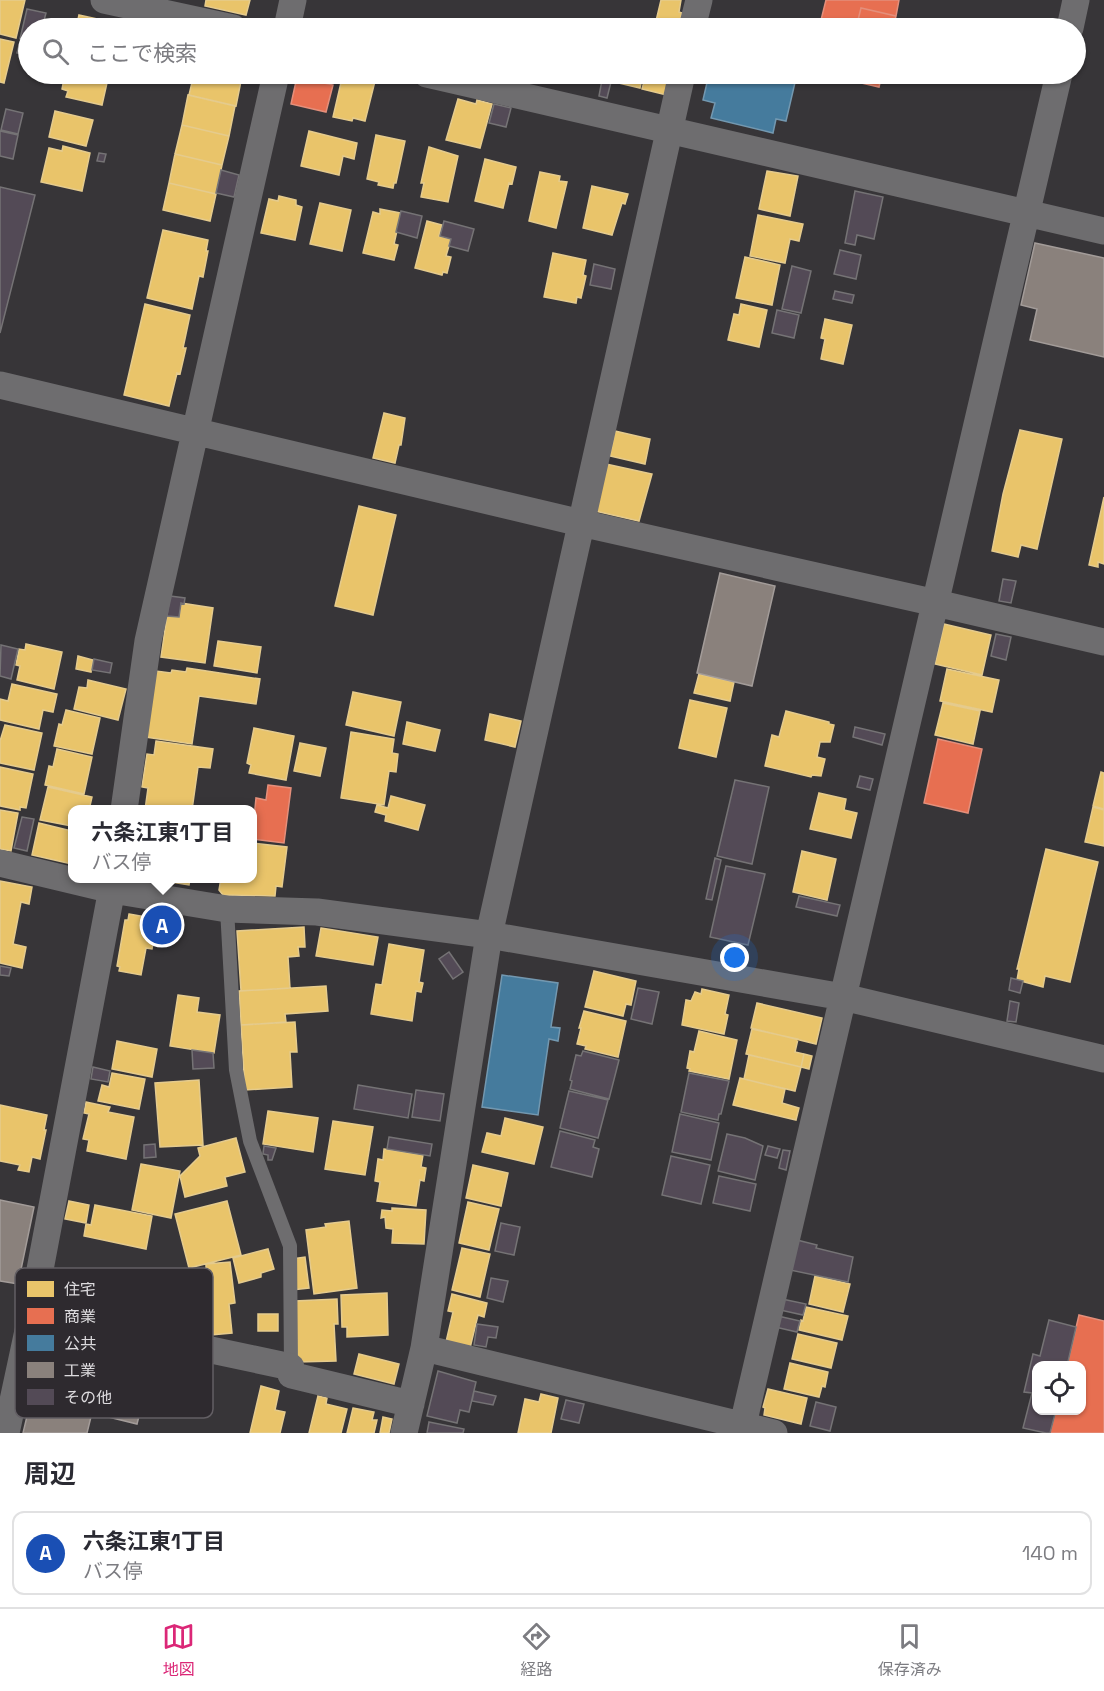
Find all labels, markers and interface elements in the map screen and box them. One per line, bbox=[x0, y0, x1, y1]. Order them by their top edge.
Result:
search box bbox=[18, 18, 1086, 84]
icon: search bbox=[39, 35, 72, 68]
text: ここで検索 bbox=[87, 39, 197, 67]
popup bbox=[68, 805, 257, 883]
text: 六条江東1丁目 bbox=[92, 818, 233, 846]
text: バス停 bbox=[92, 849, 152, 875]
pin: A bbox=[142, 902, 182, 948]
your location bbox=[720, 943, 749, 972]
legend bbox=[15, 1268, 213, 1418]
text: 住宅 bbox=[64, 1279, 96, 1300]
text: 商業 bbox=[64, 1306, 96, 1327]
text: 公共 bbox=[64, 1333, 96, 1354]
text: 工業 bbox=[64, 1360, 96, 1381]
map controls bbox=[1032, 1361, 1086, 1415]
button: locate bbox=[1032, 1361, 1086, 1415]
text: その他 bbox=[64, 1387, 112, 1408]
text: 周辺 bbox=[24, 1457, 76, 1491]
text: 六条江東1丁目 bbox=[83, 1527, 225, 1555]
text: A bbox=[39, 1540, 52, 1566]
text: 140 m bbox=[1022, 1540, 1078, 1566]
text: バス停 bbox=[83, 1558, 143, 1584]
tab: 地図 bbox=[162, 1620, 195, 1680]
tab: 経路 bbox=[520, 1620, 553, 1680]
tab: 保存済み bbox=[878, 1620, 942, 1680]

